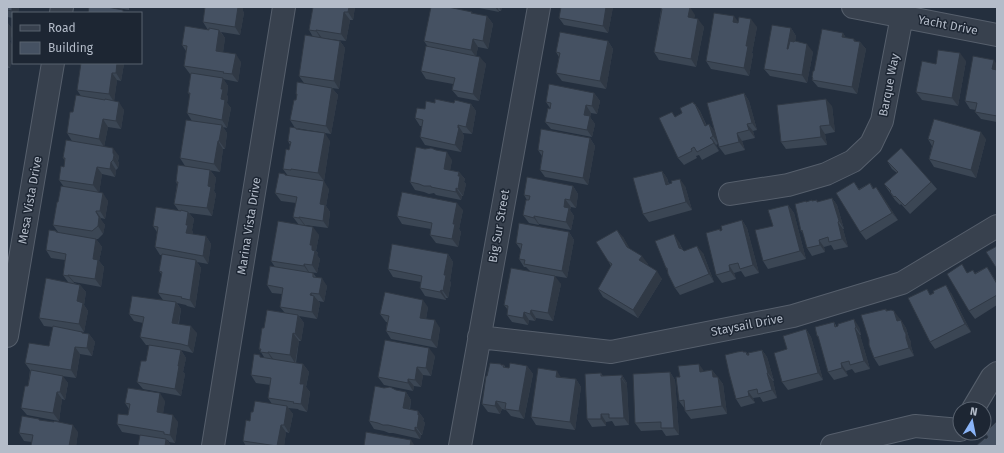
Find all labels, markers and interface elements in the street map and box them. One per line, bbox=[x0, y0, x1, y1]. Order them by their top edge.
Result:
legend bbox=[12, 12, 142, 64]
street label: Yacht Drive bbox=[917, 12, 979, 38]
text: Road bbox=[48, 21, 76, 35]
text: Building bbox=[48, 41, 94, 55]
street label: Barque Way bbox=[876, 52, 902, 118]
street label: Mesa Vista Drive bbox=[15, 155, 45, 245]
street label: Marina Vista Drive bbox=[234, 176, 264, 276]
street label: Big Sur Street bbox=[486, 188, 512, 264]
street label: Staysail Drive bbox=[710, 311, 784, 339]
north arrow bbox=[952, 401, 992, 441]
text: N bbox=[969, 405, 978, 419]

